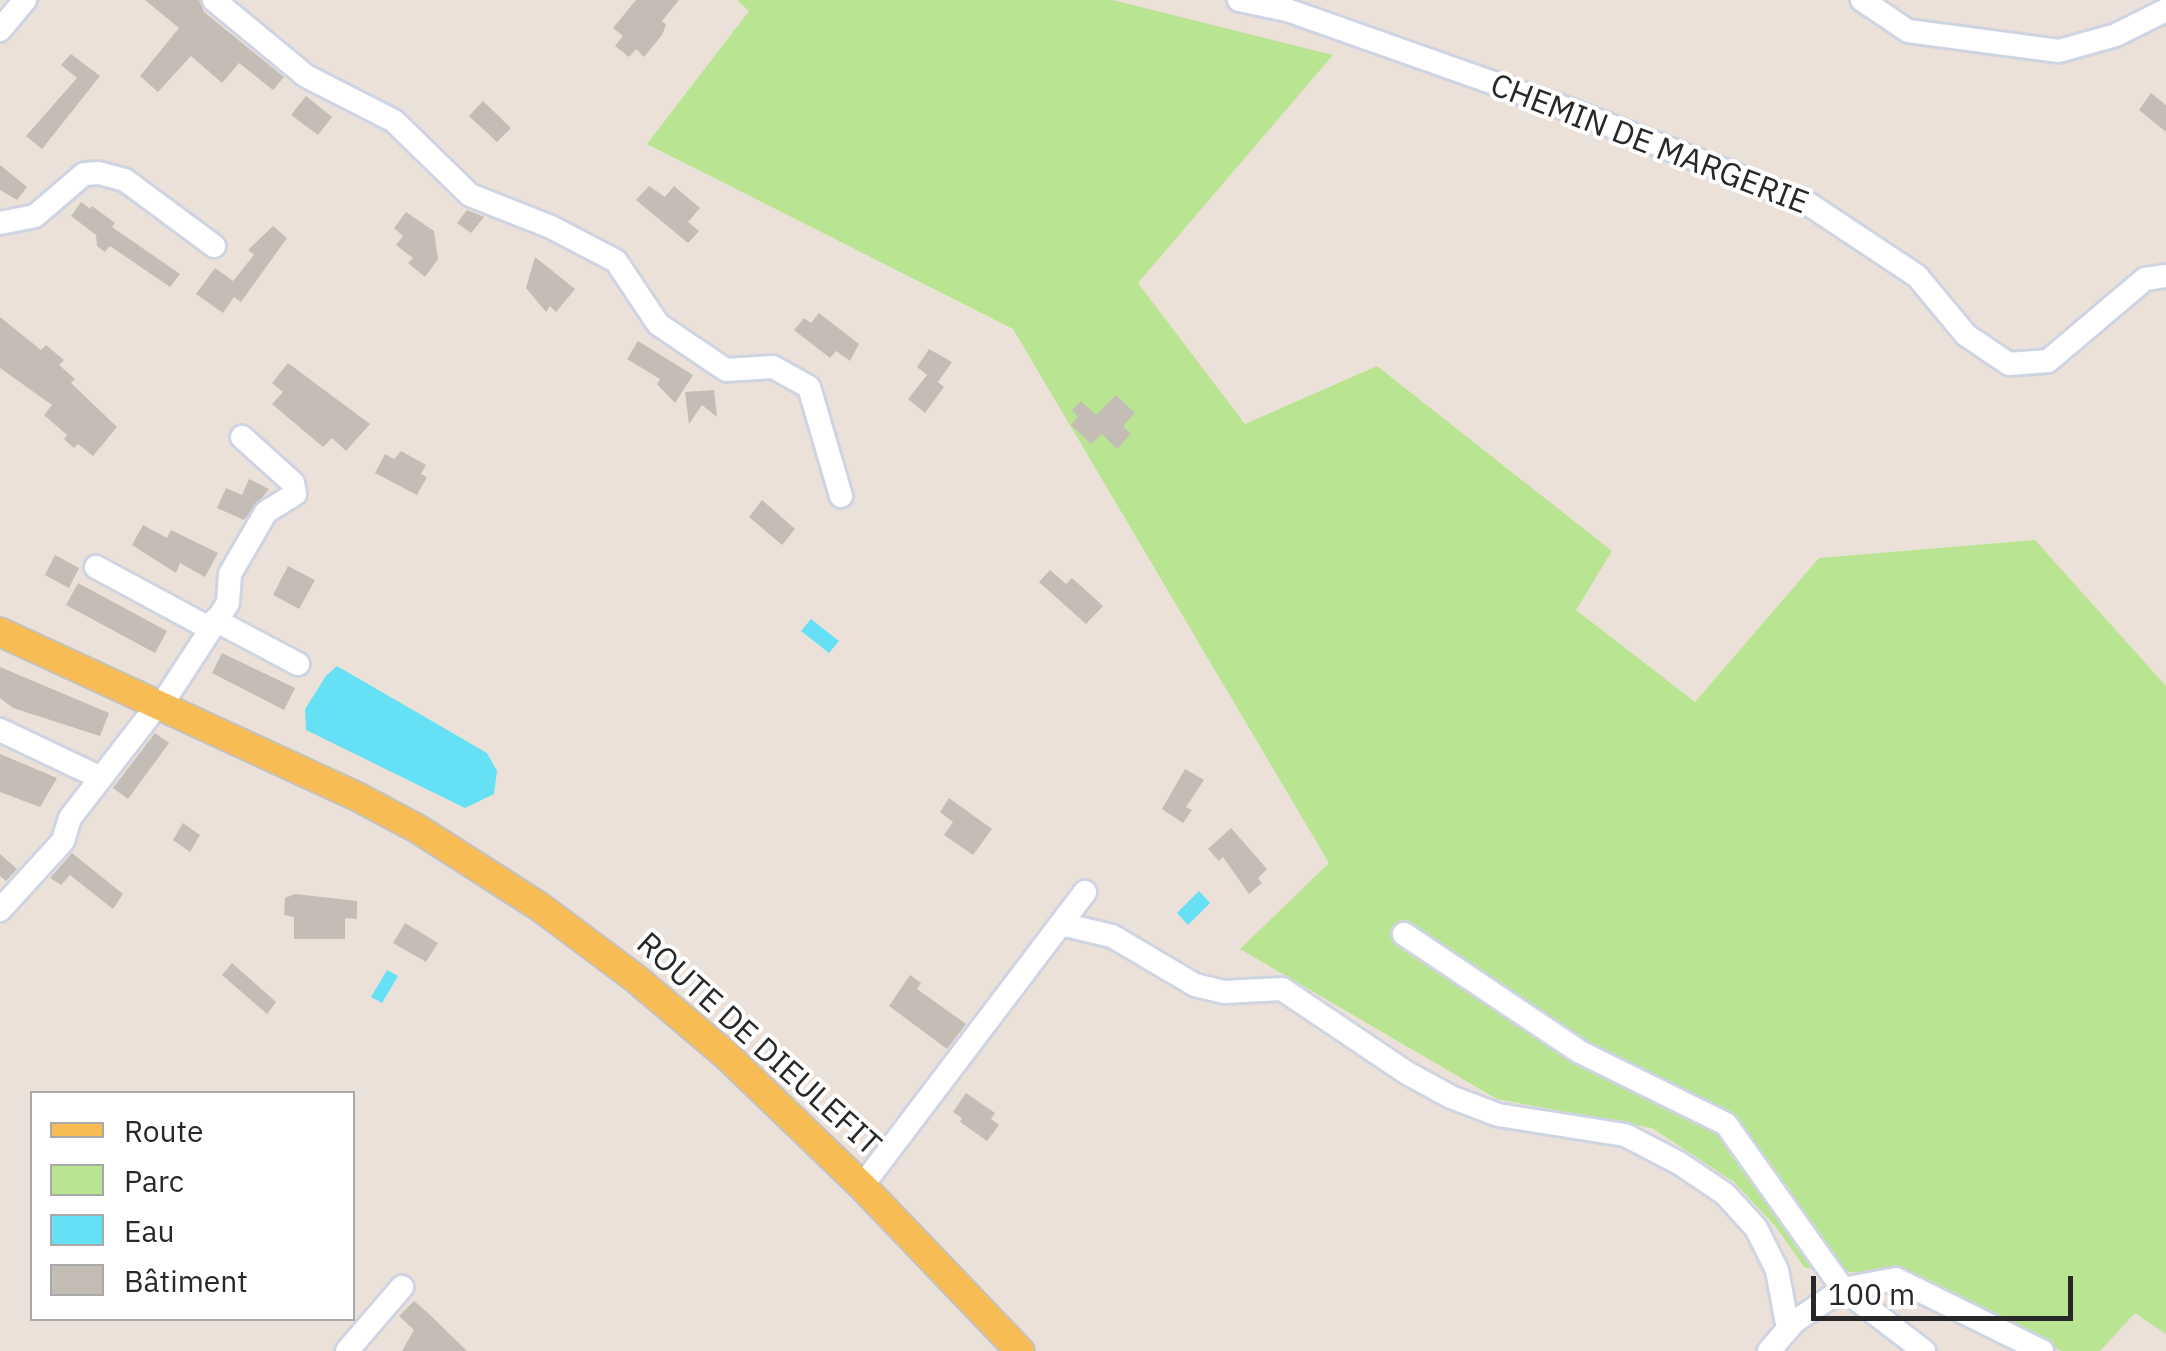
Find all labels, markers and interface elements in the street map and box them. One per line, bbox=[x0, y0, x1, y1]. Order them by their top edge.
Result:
street label: CHEMIN DE MARGERIE bbox=[1485, 67, 1813, 223]
street label: ROUTE DE DIEULEFIT bbox=[628, 925, 888, 1165]
legend bbox=[30, 1091, 355, 1321]
text: Route bbox=[124, 1111, 203, 1150]
text: Parc bbox=[124, 1161, 184, 1200]
text: Eau bbox=[124, 1211, 175, 1250]
scale bar bbox=[1816, 1256, 2078, 1318]
text: Bâtiment bbox=[124, 1261, 248, 1300]
text: 100 m bbox=[1828, 1274, 1915, 1313]

